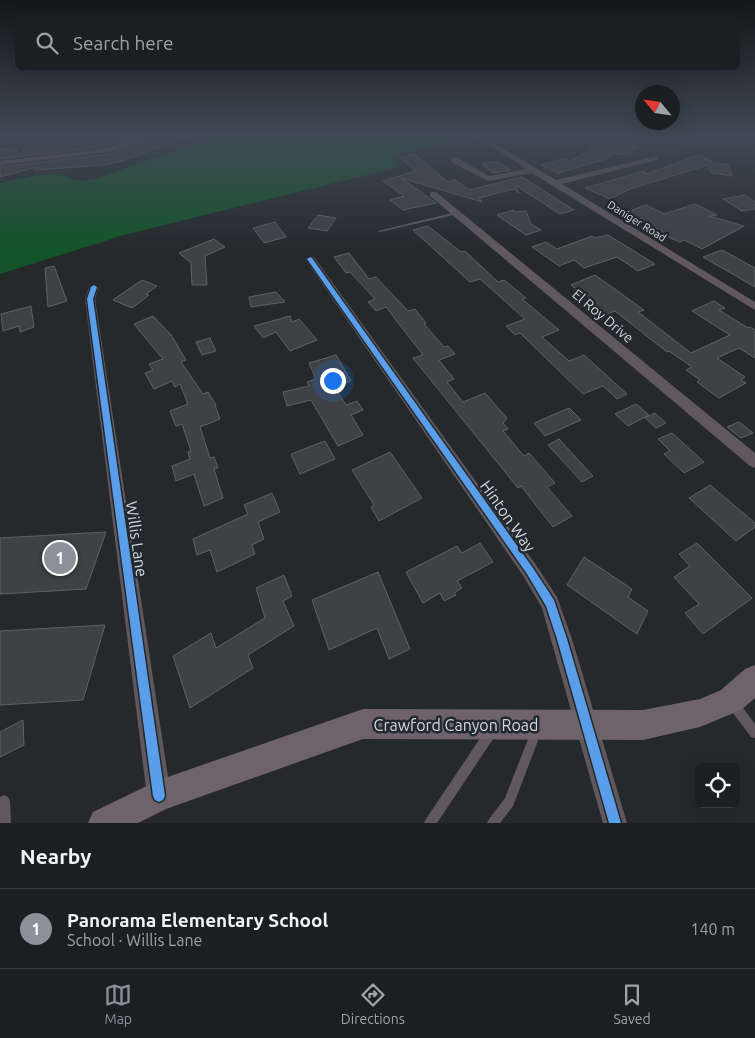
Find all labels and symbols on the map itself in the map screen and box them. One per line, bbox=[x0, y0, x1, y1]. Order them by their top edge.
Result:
north arrow bbox=[635, 85, 680, 130]
street label: Daniger Road bbox=[605, 198, 669, 244]
street label: El Roy Drive bbox=[569, 286, 637, 346]
your location bbox=[320, 368, 346, 394]
street label: Hinton Way bbox=[477, 477, 539, 555]
street label: Willis Lane bbox=[123, 500, 151, 578]
pin: 1 bbox=[44, 539, 76, 577]
street label: Crawford Canyon Road bbox=[374, 716, 538, 734]

